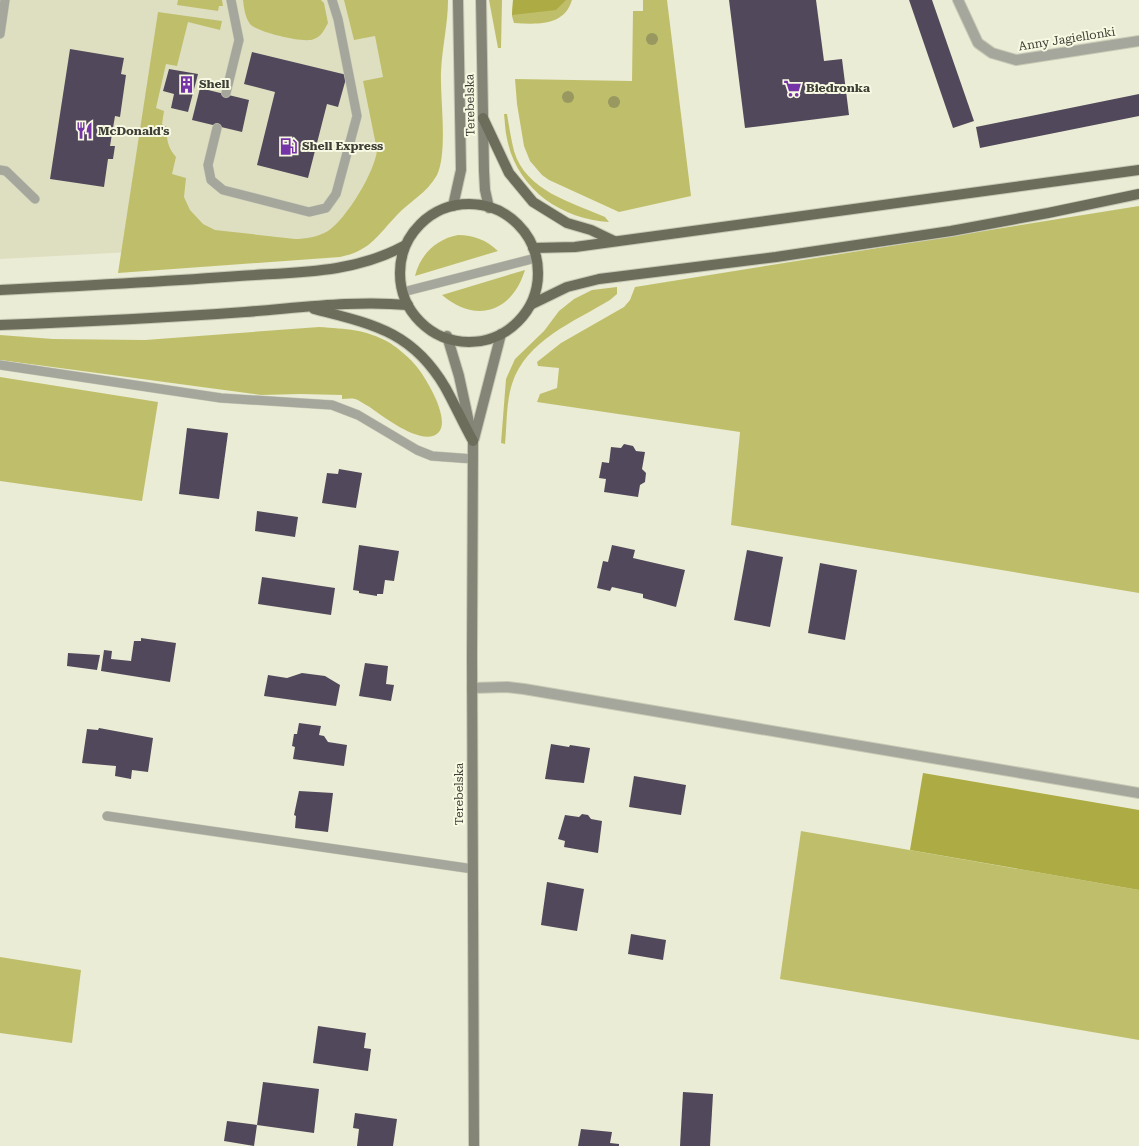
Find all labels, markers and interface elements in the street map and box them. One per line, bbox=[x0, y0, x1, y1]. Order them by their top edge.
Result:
street label: Anny Jagiellonki bbox=[1018, 24, 1117, 54]
street label: Terebelska bbox=[462, 73, 478, 136]
building icon: Shell bbox=[176, 74, 196, 94]
place label: Shell bbox=[199, 77, 229, 91]
supermarket icon: Biedronka bbox=[783, 78, 803, 98]
place label: Biedronka bbox=[806, 81, 870, 95]
restaurant icon: McDonald's bbox=[75, 121, 95, 141]
place label: McDonald's bbox=[98, 124, 170, 138]
fuel station icon: Shell Express bbox=[279, 136, 299, 156]
place label: Shell Express bbox=[302, 139, 383, 153]
street label: Terebelska bbox=[452, 762, 466, 825]

